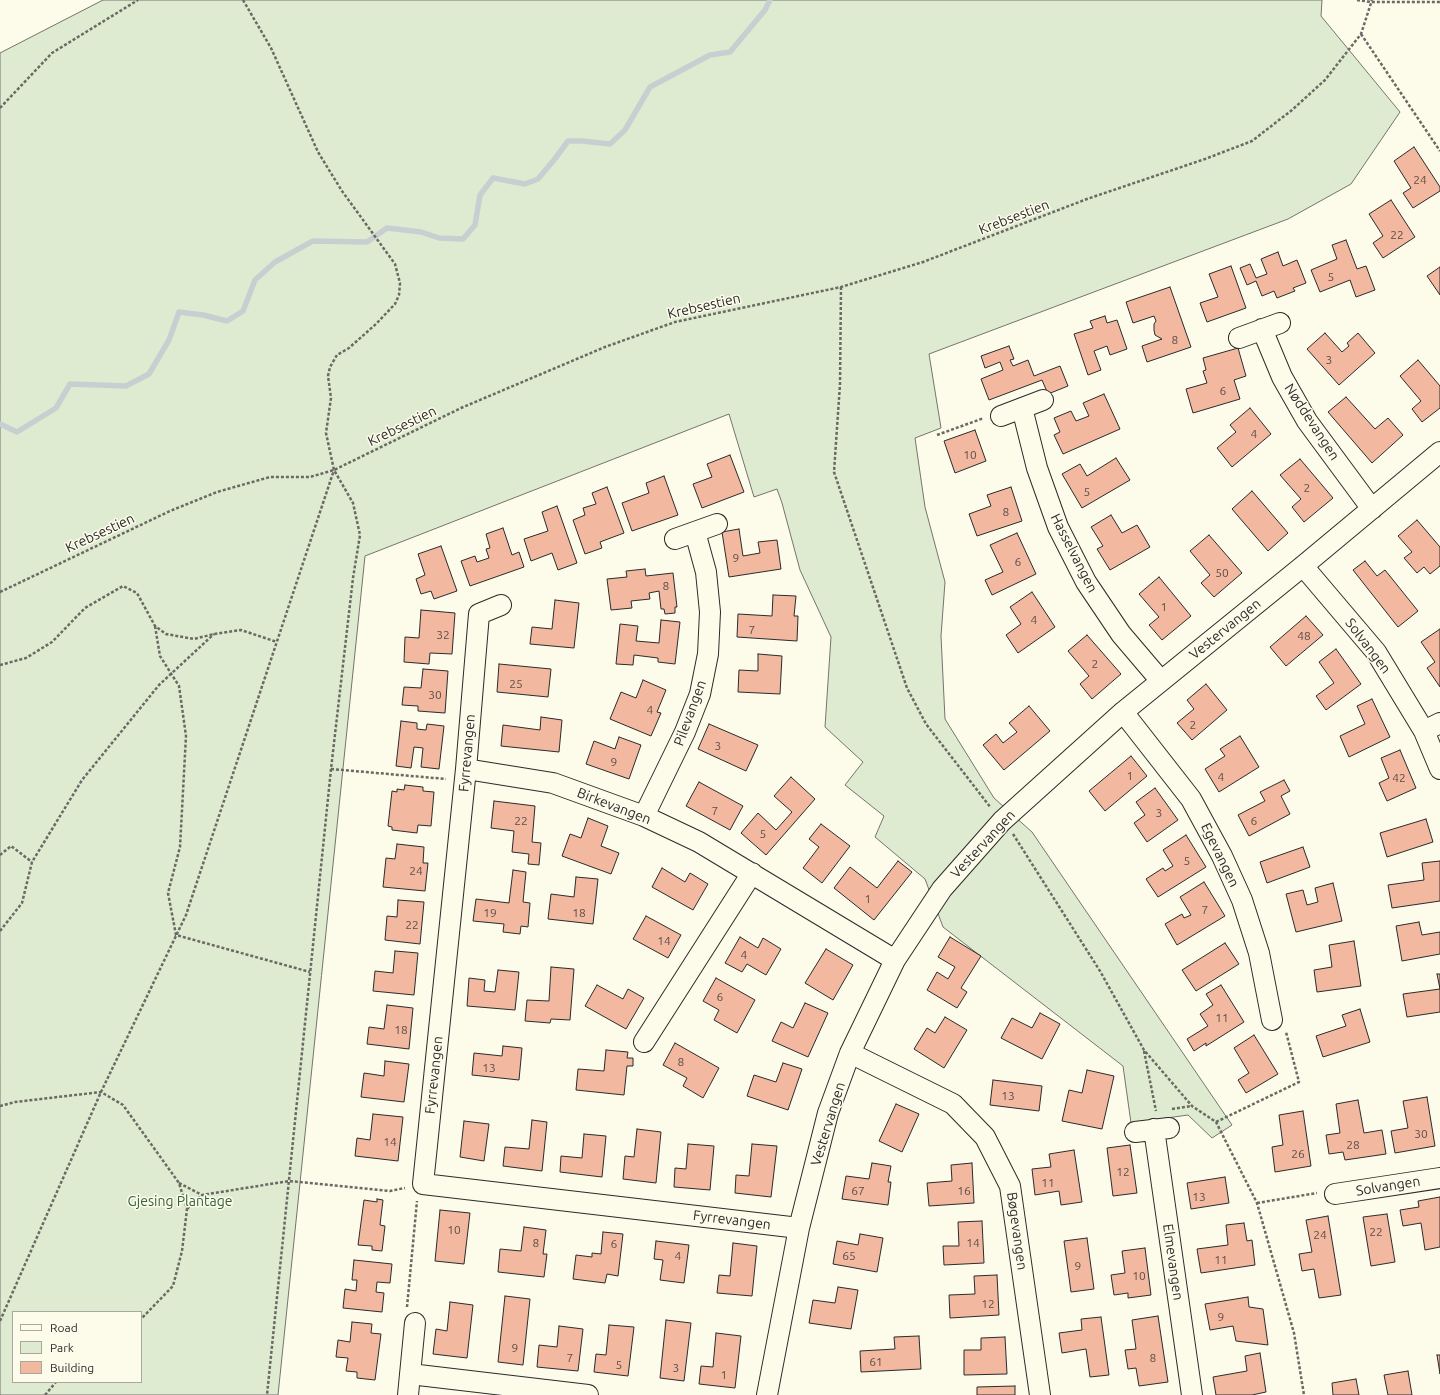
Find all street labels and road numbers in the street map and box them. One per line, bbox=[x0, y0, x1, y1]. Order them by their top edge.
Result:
street label: Krebsestien bbox=[976, 196, 1052, 238]
street label: Krebsestien bbox=[666, 289, 742, 323]
street label: Nøddevangen bbox=[1281, 380, 1343, 464]
street label: Krebsestien bbox=[365, 402, 439, 450]
street label: Krebsestien bbox=[63, 510, 137, 556]
street label: Hasselvangen bbox=[1047, 511, 1101, 595]
street label: Vestervangen bbox=[1186, 595, 1264, 663]
street label: Solvangen bbox=[1342, 615, 1394, 677]
street label: Pilevangen bbox=[670, 678, 710, 748]
street label: Fyrrevangen bbox=[455, 713, 479, 793]
street label: Birkevangen bbox=[575, 784, 653, 828]
street label: Vestervangen bbox=[947, 807, 1019, 881]
street label: Egevangen bbox=[1197, 820, 1243, 890]
street label: Fyrrevangen bbox=[422, 1035, 446, 1115]
street label: Vestervangen bbox=[807, 1080, 849, 1168]
street label: Solvangen bbox=[1355, 1173, 1421, 1199]
street label: Bøgevangen bbox=[1003, 1191, 1031, 1271]
street label: Fyrrevangen bbox=[692, 1207, 772, 1233]
street label: Elmevangen bbox=[1159, 1223, 1187, 1301]

